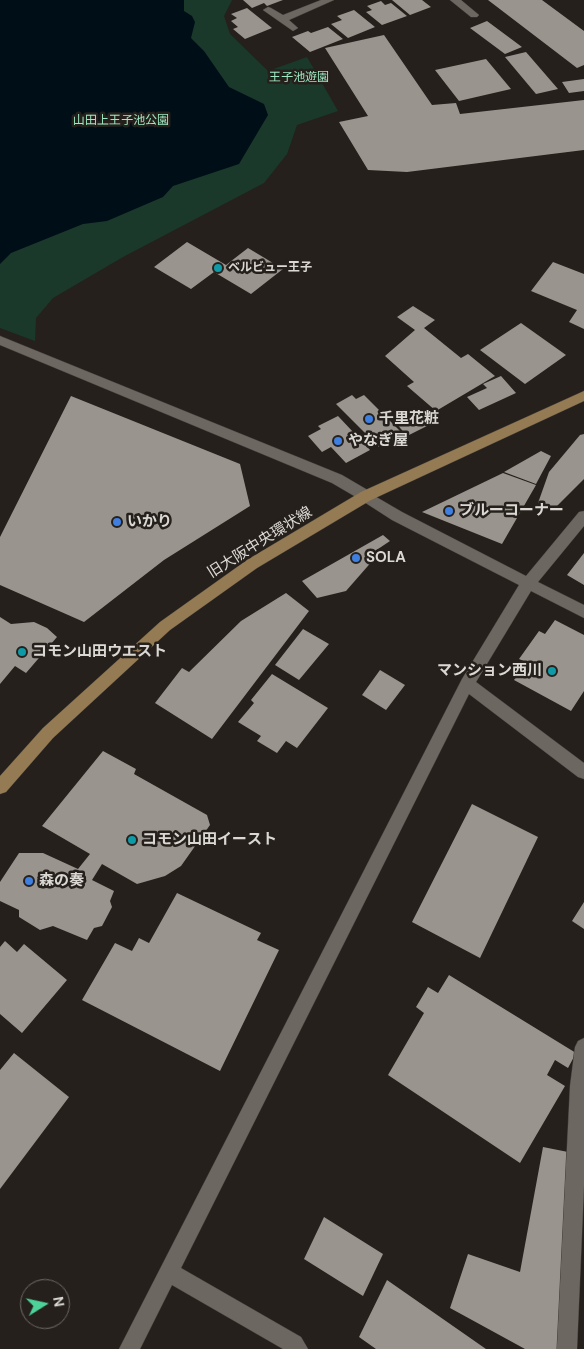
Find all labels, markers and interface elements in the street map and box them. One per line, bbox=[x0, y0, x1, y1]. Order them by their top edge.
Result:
park label: 王子池遊園 bbox=[269, 71, 329, 85]
park label: 山田上王子池公園 bbox=[73, 114, 169, 128]
place label: ベルビュー王子 bbox=[228, 261, 312, 275]
marker: ベルビュー王子 bbox=[212, 262, 224, 274]
place label: 千里花粧 bbox=[379, 410, 439, 428]
marker: 千里花粧 bbox=[363, 413, 375, 425]
place label: やなぎ屋 bbox=[348, 432, 408, 450]
marker: やなぎ屋 bbox=[332, 435, 344, 447]
place label: ブルーコーナー bbox=[459, 502, 564, 520]
street label: 旧大阪中央環状線 bbox=[204, 504, 316, 582]
marker: ブルーコーナー bbox=[443, 505, 455, 517]
place label: いかり bbox=[127, 513, 172, 531]
marker: いかり bbox=[111, 516, 123, 528]
place label: SOLA bbox=[366, 549, 406, 567]
marker: SOLA bbox=[350, 552, 362, 564]
place label: コモン山田ウエスト bbox=[32, 643, 167, 661]
marker: コモン山田ウエスト bbox=[16, 646, 28, 658]
place label: マンション西川 bbox=[437, 662, 542, 680]
marker: マンション西川 bbox=[546, 665, 558, 677]
place label: コモン山田イースト bbox=[142, 831, 277, 849]
marker: コモン山田イースト bbox=[126, 834, 138, 846]
place label: 森の奏 bbox=[39, 872, 84, 890]
marker: 森の奏 bbox=[23, 875, 35, 887]
north arrow bbox=[20, 1279, 70, 1329]
text: N bbox=[49, 1295, 69, 1308]

